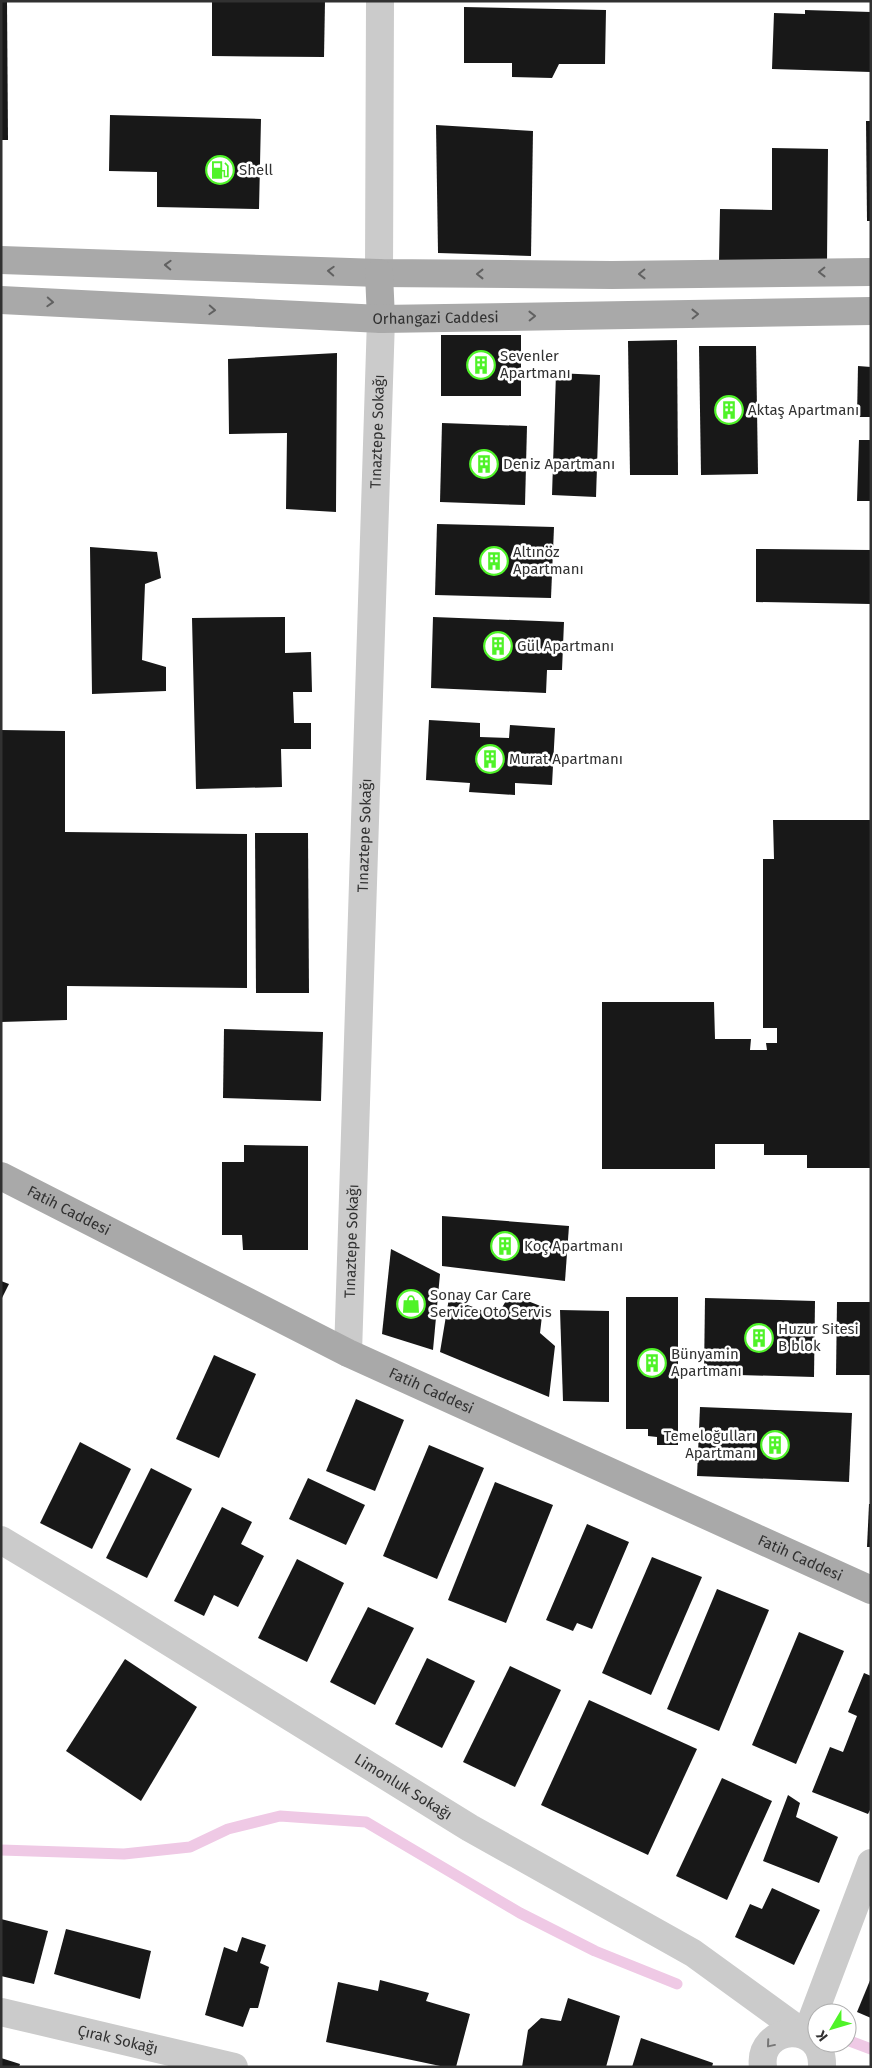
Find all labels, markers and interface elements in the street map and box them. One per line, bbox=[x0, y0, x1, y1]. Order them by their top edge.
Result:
fuel station icon: Shell bbox=[205, 155, 235, 185]
place label: Shell bbox=[239, 161, 274, 179]
one-way arrow bbox=[164, 260, 172, 270]
one-way arrow bbox=[326, 265, 334, 276]
one-way arrow bbox=[818, 267, 826, 277]
one-way arrow bbox=[475, 269, 483, 279]
one-way arrow bbox=[638, 269, 646, 280]
one-way arrow bbox=[46, 297, 54, 308]
one-way arrow bbox=[209, 305, 217, 316]
street label: Orhangazi Caddesi bbox=[372, 308, 499, 328]
one-way arrow bbox=[691, 309, 699, 319]
one-way arrow bbox=[528, 311, 536, 321]
place label: Sevenler Apartmanı bbox=[500, 347, 571, 382]
building icon: Sevenler Apartmanı bbox=[466, 350, 496, 380]
street label: Tınaztepe Sokağı bbox=[367, 374, 388, 489]
building icon: Aktaş Apartmanı bbox=[714, 395, 744, 425]
place label: Aktaş Apartmanı bbox=[748, 401, 859, 419]
building icon: Deniz Apartmanı bbox=[469, 449, 499, 479]
place label: Deniz Apartmanı bbox=[503, 455, 615, 473]
place label: Altınöz Apartmanı bbox=[513, 543, 584, 578]
building icon: Altınöz Apartmanı bbox=[479, 546, 509, 576]
building icon: Gül Apartmanı bbox=[483, 631, 513, 661]
place label: Gül Apartmanı bbox=[517, 637, 614, 655]
building icon: Murat Apartmanı bbox=[475, 744, 505, 774]
place label: Murat Apartmanı bbox=[509, 750, 623, 768]
street label: Tınaztepe Sokağı bbox=[354, 778, 375, 893]
street label: Fatih Caddesi bbox=[24, 1182, 113, 1239]
street label: Tınaztepe Sokağı bbox=[341, 1184, 362, 1298]
building icon: Koç Apartmanı bbox=[490, 1231, 520, 1261]
place label: Koç Apartmanı bbox=[524, 1237, 623, 1255]
place label: Sonay Car Care Service Oto Servis bbox=[430, 1286, 552, 1321]
shop icon: Sonay Car Care Service Oto Servis bbox=[396, 1289, 426, 1319]
place label: Huzur Sitesi B blok bbox=[778, 1320, 859, 1355]
building icon: Huzur Sitesi B blok bbox=[744, 1323, 774, 1353]
place label: Bünyamin Apartmanı bbox=[671, 1345, 742, 1380]
building icon: Bünyamin Apartmanı bbox=[637, 1348, 667, 1378]
street label: Fatih Caddesi bbox=[386, 1364, 476, 1418]
place label: Temeloğulları Apartmanı bbox=[664, 1427, 756, 1462]
building icon: Temeloğulları Apartmanı bbox=[760, 1430, 790, 1460]
street label: Fatih Caddesi bbox=[755, 1531, 845, 1585]
street label: Limonluk Sokağı bbox=[351, 1750, 455, 1824]
north arrow bbox=[807, 2003, 857, 2053]
street label: Çırak Sokağı bbox=[76, 2021, 160, 2058]
text: K bbox=[812, 2026, 832, 2044]
one-way arrow bbox=[767, 2039, 776, 2048]

